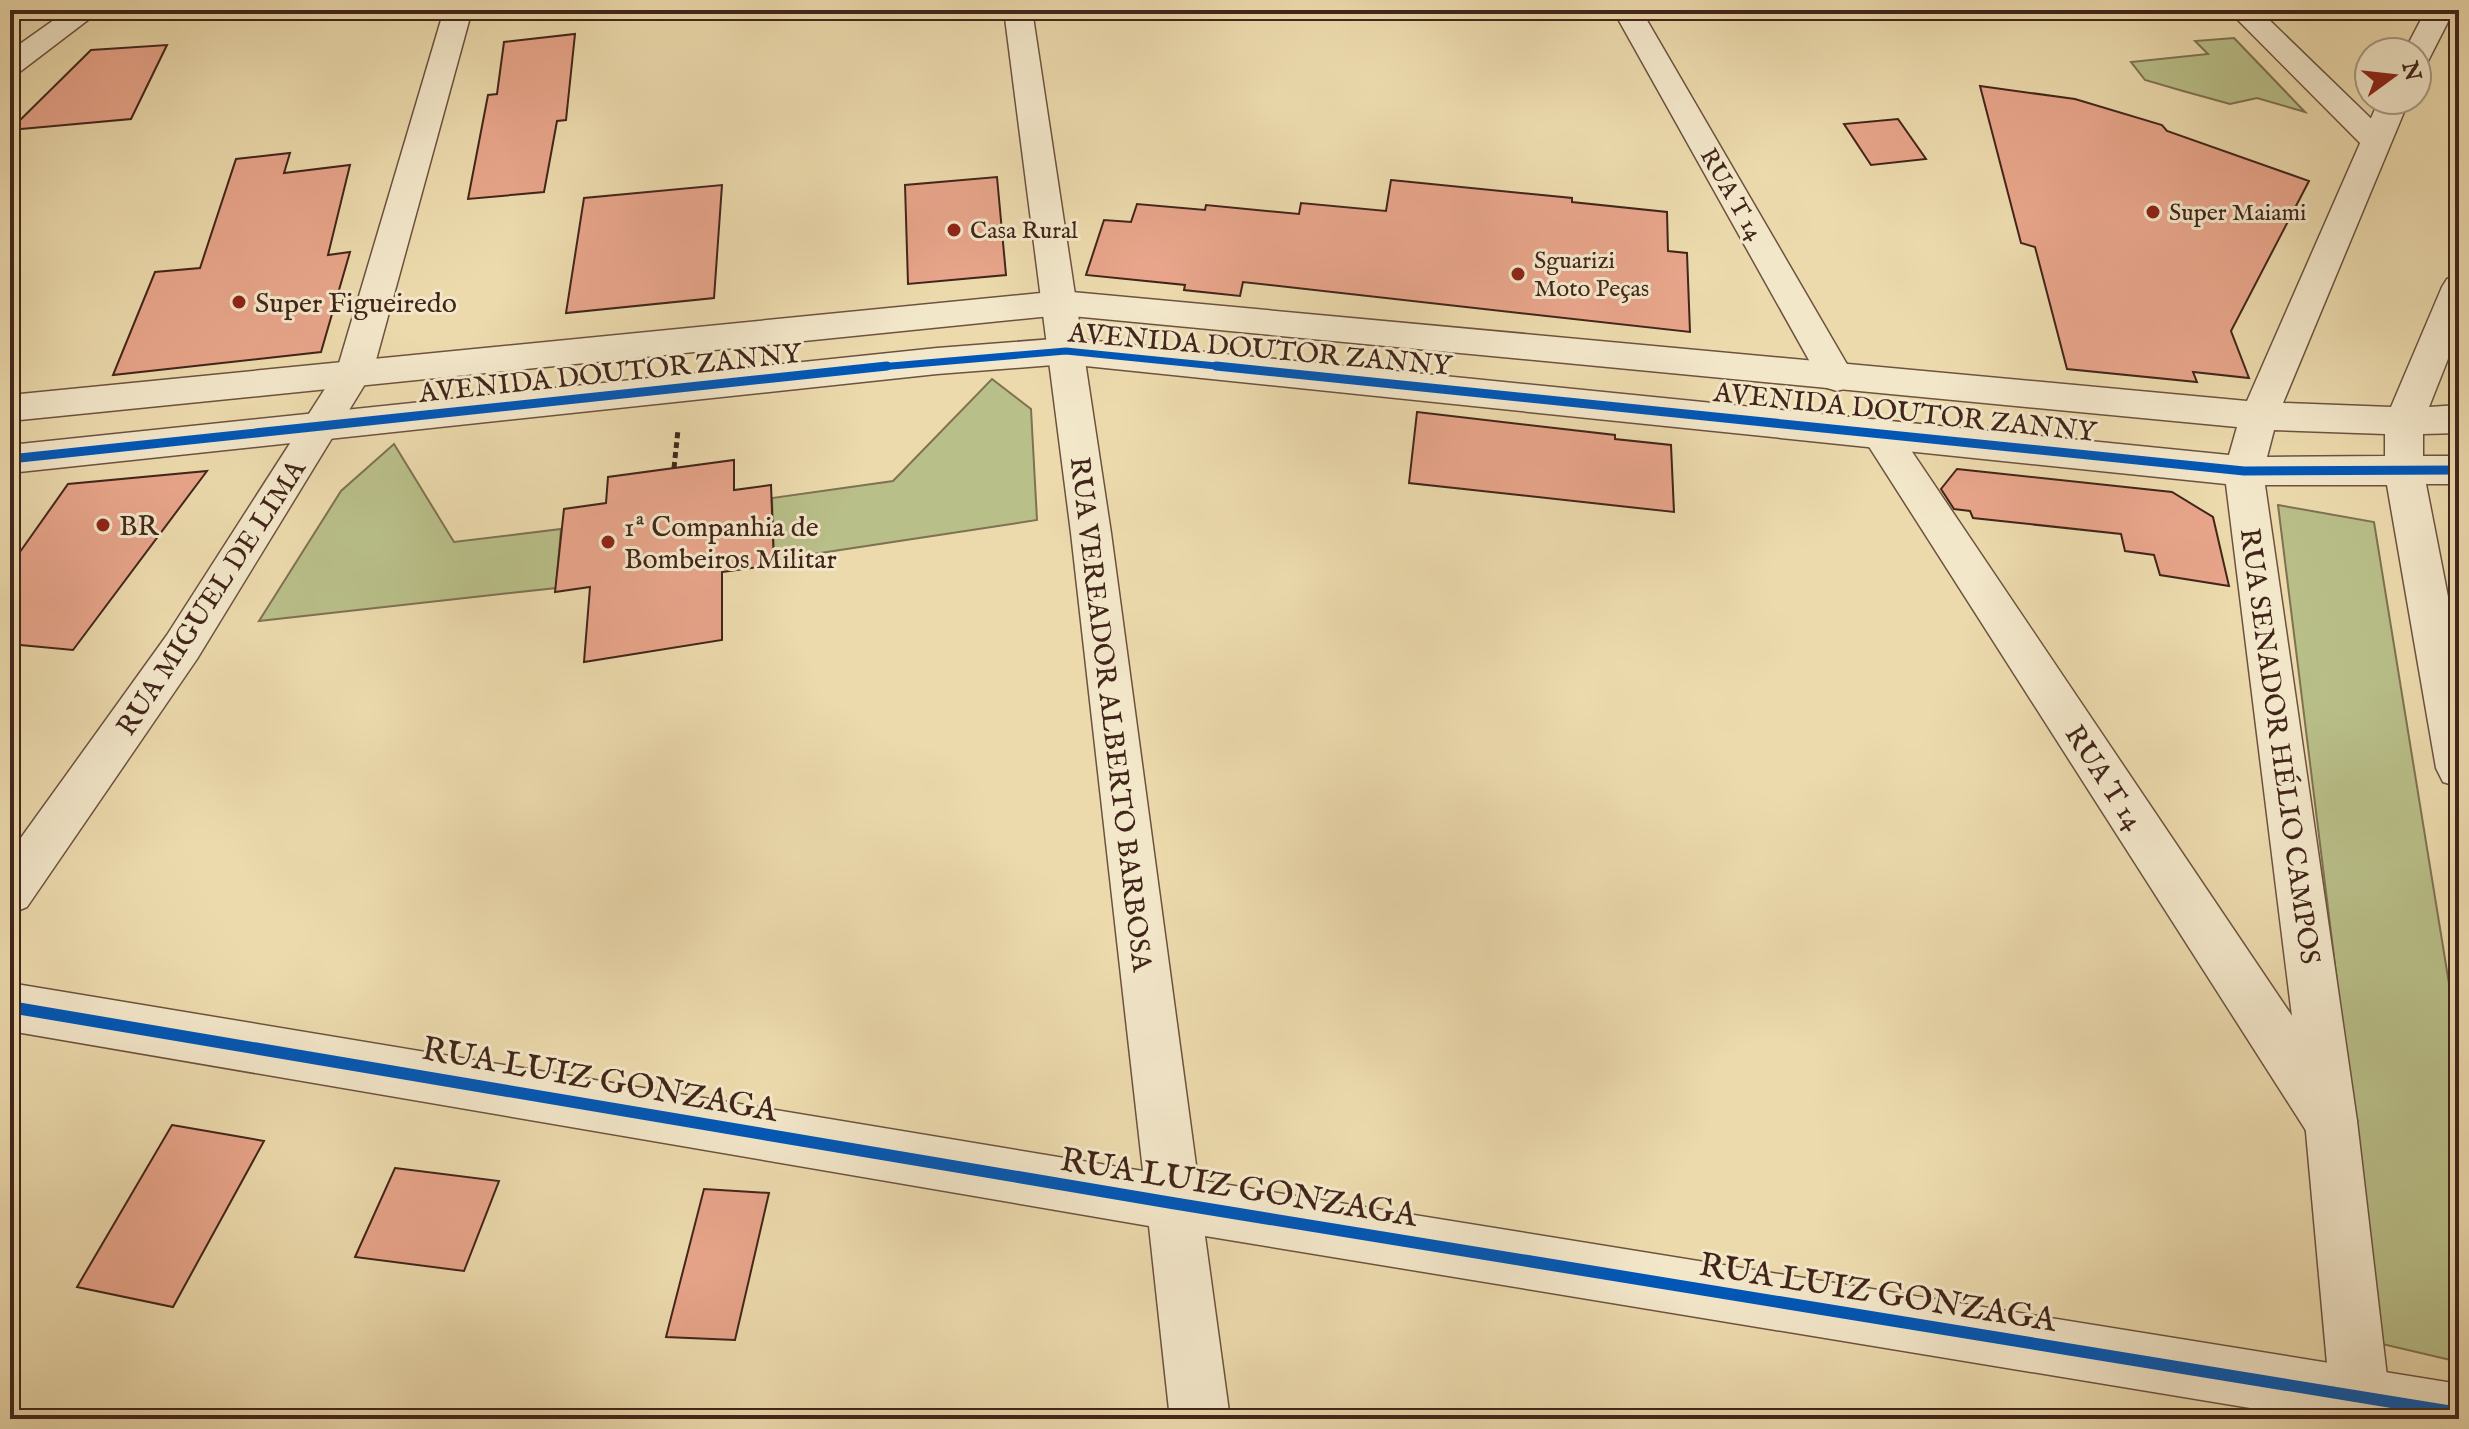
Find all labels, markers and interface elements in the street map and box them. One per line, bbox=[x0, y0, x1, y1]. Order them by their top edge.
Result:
north arrow bbox=[2353, 36, 2433, 116]
text: N bbox=[2394, 58, 2426, 84]
street label: RUA T 14 bbox=[1692, 143, 1770, 247]
place label: Super Maiami bbox=[2169, 198, 2307, 229]
marker: Super Maiami bbox=[2144, 203, 2162, 221]
place label: Casa Rural bbox=[970, 216, 1078, 247]
marker: Casa Rural bbox=[945, 221, 963, 239]
place label: Sguarizi Moto Peças bbox=[1534, 246, 1649, 305]
marker: Sguarizi Moto Peças bbox=[1509, 265, 1527, 283]
place label: Super Figueiredo bbox=[255, 287, 457, 322]
marker: Super Figueiredo bbox=[230, 293, 248, 311]
street label: AVENIDA DOUTOR ZANNY bbox=[1066, 316, 1455, 385]
street label: AVENIDA DOUTOR ZANNY bbox=[416, 337, 805, 412]
street label: AVENIDA DOUTOR ZANNY bbox=[1711, 376, 2100, 451]
street label: RUA MIGUEL DE LIMA bbox=[110, 453, 315, 743]
street label: RUA VEREADOR ALBERTO BARBOSA bbox=[1061, 455, 1159, 975]
place label: BR bbox=[119, 510, 159, 545]
place label: 1ª Companhia de Bombeiros Militar bbox=[624, 511, 837, 578]
marker: BR bbox=[94, 516, 112, 534]
street label: RUA SENADOR HÉLIO CAMPOS bbox=[2231, 526, 2327, 967]
marker: 1ª Companhia de Bombeiros Militar bbox=[599, 533, 617, 551]
street label: RUA T 14 bbox=[2056, 719, 2150, 838]
street label: RUA LUIZ GONZAGA bbox=[418, 1028, 782, 1133]
street label: RUA LUIZ GONZAGA bbox=[1057, 1139, 1421, 1238]
street label: RUA LUIZ GONZAGA bbox=[1696, 1244, 2060, 1343]

